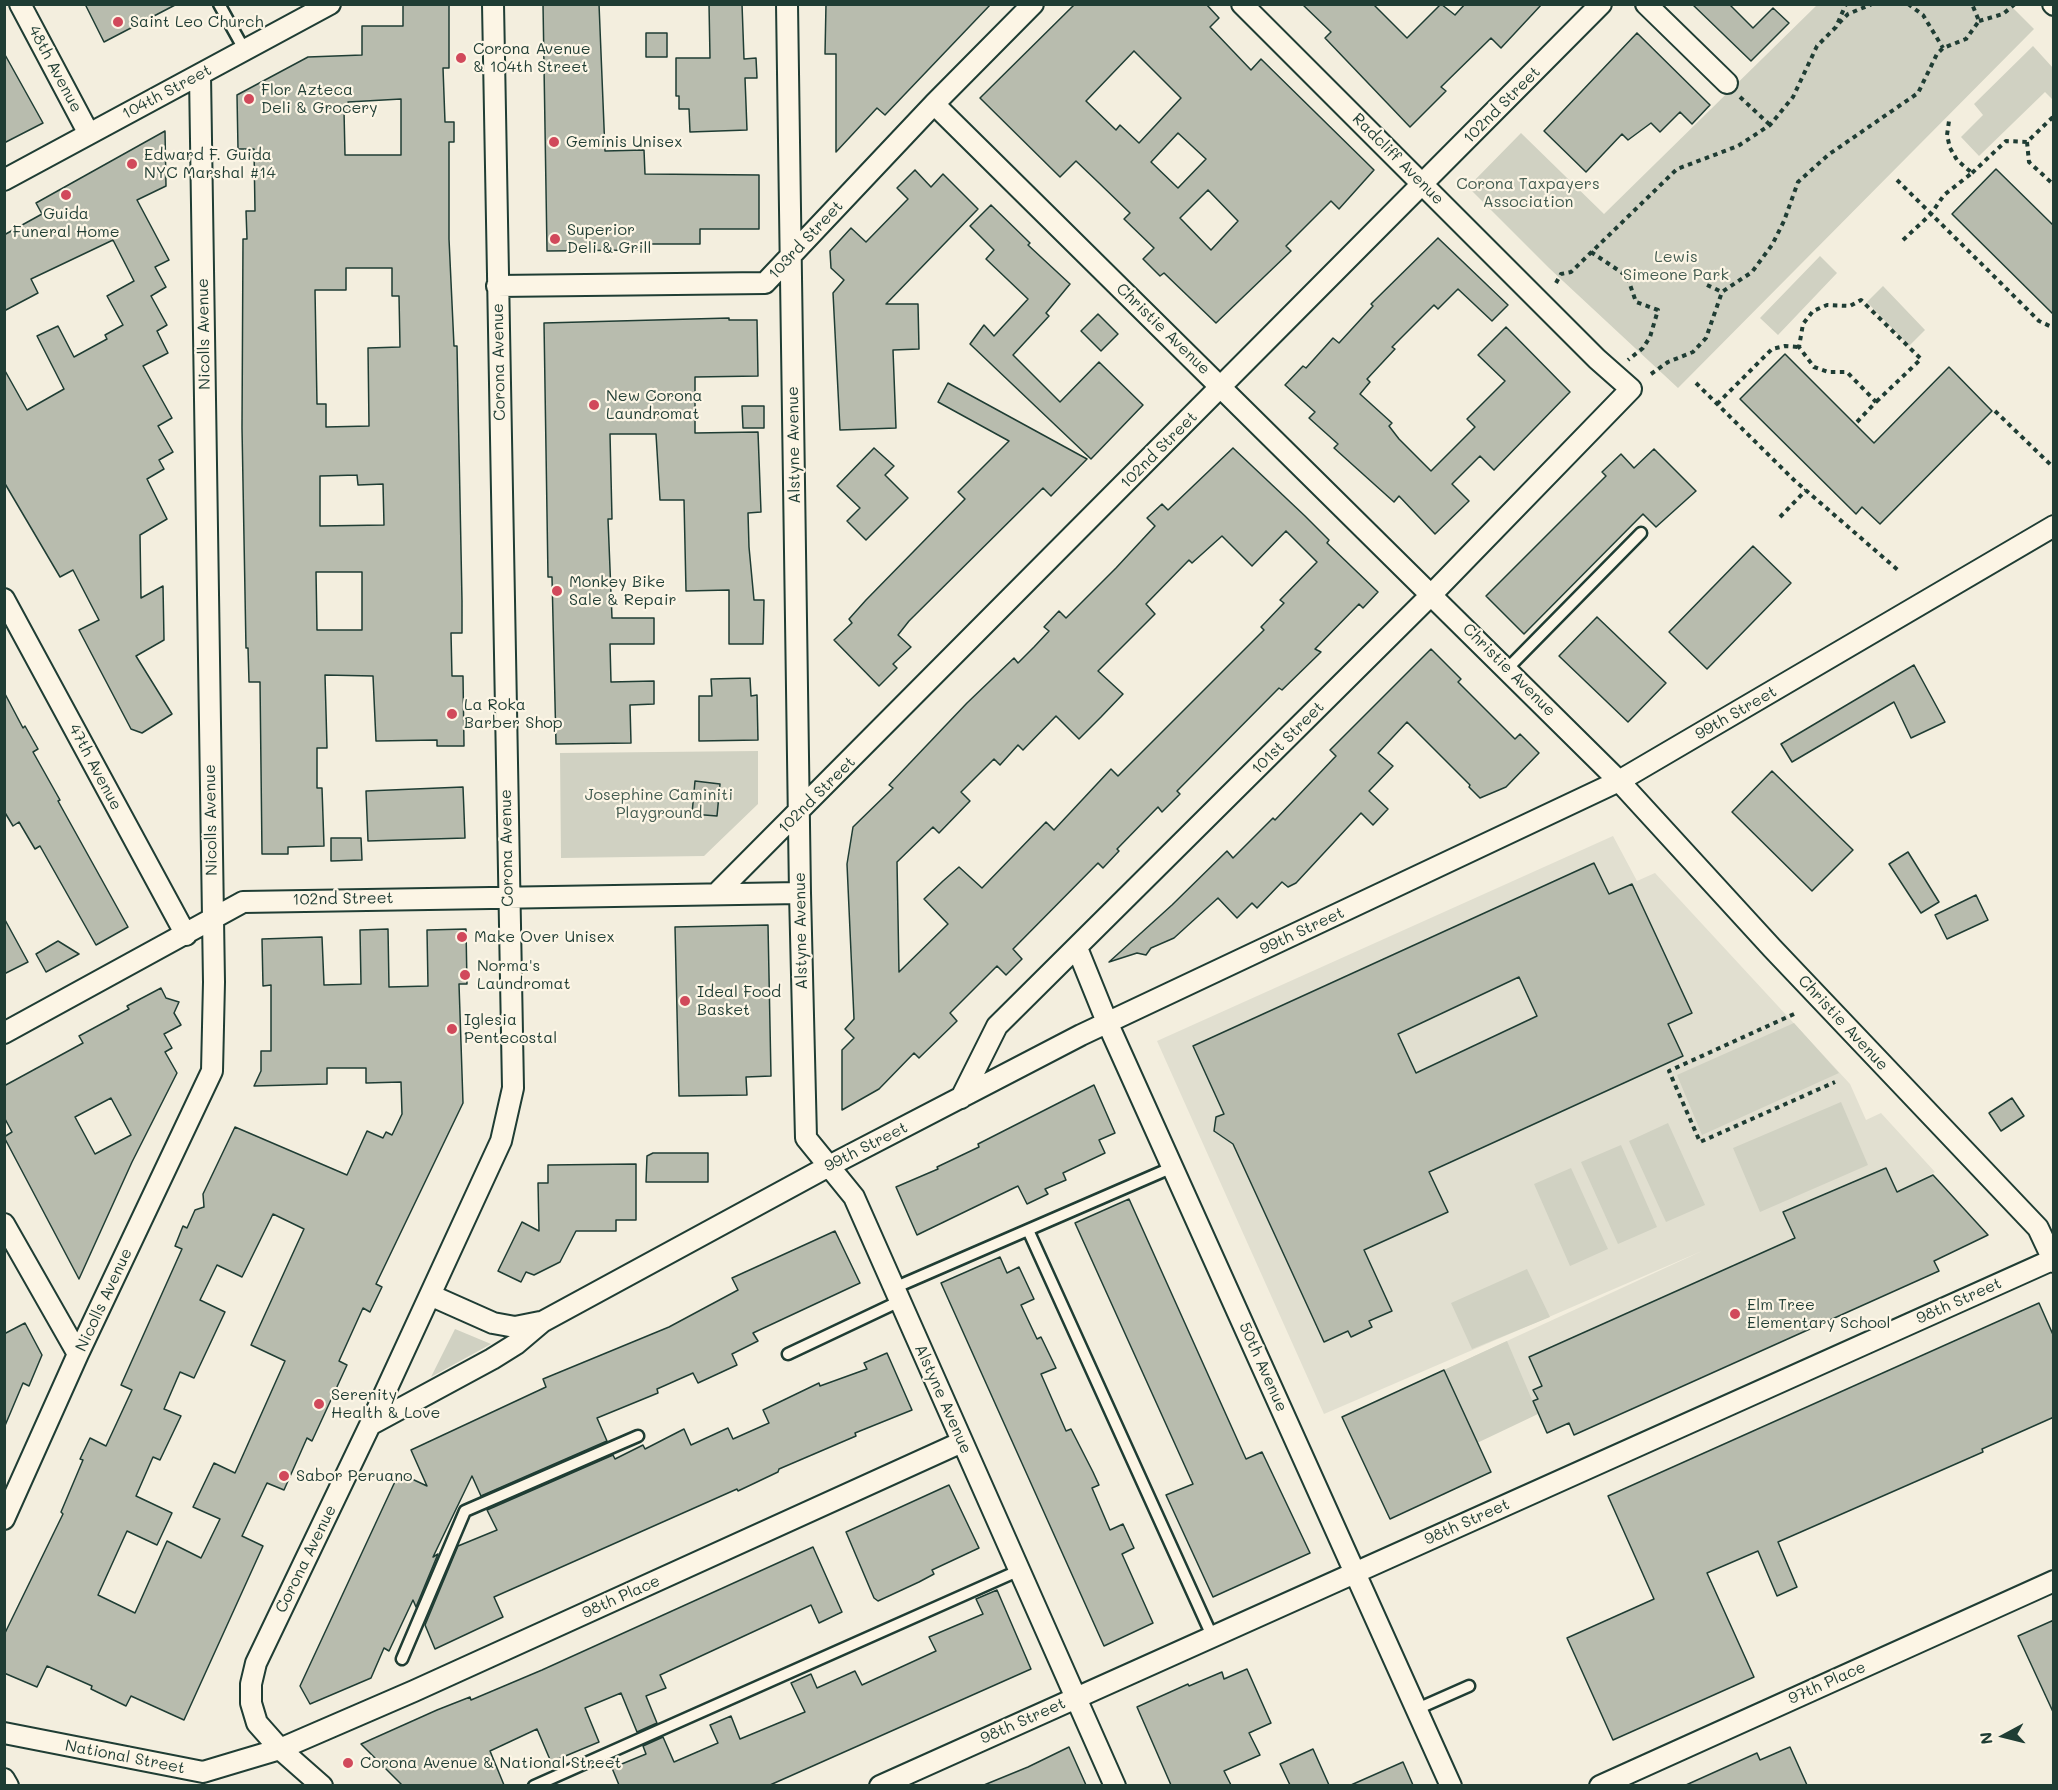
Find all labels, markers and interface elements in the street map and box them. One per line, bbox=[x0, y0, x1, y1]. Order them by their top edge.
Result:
place label: Saint Leo Church bbox=[130, 12, 263, 32]
marker: Saint Leo Church bbox=[111, 15, 125, 29]
street label: 48th Avenue bbox=[24, 22, 86, 116]
place label: Corona Avenue & 104th Street bbox=[473, 39, 591, 77]
marker: Corona Avenue & 104th Street bbox=[454, 51, 468, 65]
street label: 104th Street bbox=[119, 60, 215, 124]
street label: 102nd Street bbox=[1460, 63, 1544, 147]
place label: Flor Azteca Deli & Grocery bbox=[261, 80, 378, 118]
marker: Flor Azteca Deli & Grocery bbox=[242, 92, 256, 106]
street label: Radcliff Avenue bbox=[1348, 109, 1448, 209]
place label: Geminis Unisex bbox=[566, 132, 682, 152]
marker: Geminis Unisex bbox=[547, 135, 561, 149]
place label: Edward F. Guida NYC Marshal #14 bbox=[144, 145, 276, 183]
marker: Edward F. Guida NYC Marshal #14 bbox=[125, 157, 139, 171]
park label: Corona Taxpayers Association bbox=[1456, 174, 1600, 212]
marker: Guida Funeral Home bbox=[59, 188, 73, 202]
street label: 103rd Street bbox=[765, 197, 847, 283]
place label: Guida Funeral Home bbox=[12, 204, 120, 242]
place label: Superior Deli & Grill bbox=[567, 220, 651, 258]
marker: Superior Deli & Grill bbox=[548, 232, 562, 246]
park label: Lewis Simeone Park bbox=[1623, 247, 1729, 285]
street label: Nicolls Avenue bbox=[193, 278, 215, 390]
street label: Christie Avenue bbox=[1112, 279, 1214, 379]
street label: Corona Avenue bbox=[488, 303, 510, 421]
place label: New Corona Laundromat bbox=[606, 386, 703, 424]
street label: Alstyne Avenue bbox=[783, 386, 805, 504]
marker: New Corona Laundromat bbox=[587, 398, 601, 412]
street label: 102nd Street bbox=[1117, 408, 1201, 492]
place label: Monkey Bike Sale & Repair bbox=[569, 572, 677, 610]
marker: Monkey Bike Sale & Repair bbox=[550, 584, 564, 598]
street label: Christie Avenue bbox=[1459, 620, 1559, 720]
street label: 99th Street bbox=[1692, 682, 1780, 744]
place label: La Roka Barber Shop bbox=[464, 695, 563, 733]
street label: 101st Street bbox=[1248, 698, 1328, 778]
marker: La Roka Barber Shop bbox=[445, 707, 459, 721]
street label: 47th Avenue bbox=[64, 721, 126, 813]
street label: 102nd Street bbox=[775, 753, 859, 837]
street label: Nicolls Avenue bbox=[200, 764, 222, 876]
park label: Josephine Caminiti Playground bbox=[585, 785, 733, 823]
street label: Corona Avenue bbox=[496, 789, 518, 907]
street label: Alstyne Avenue bbox=[790, 872, 812, 990]
street label: 102nd Street bbox=[292, 889, 394, 909]
street label: 99th Street bbox=[1257, 903, 1347, 959]
place label: Make Over Unisex bbox=[474, 927, 615, 947]
marker: Make Over Unisex bbox=[455, 930, 469, 944]
place label: Norma's Laundromat bbox=[477, 956, 570, 994]
marker: Norma's Laundromat bbox=[458, 968, 472, 982]
street label: Christie Avenue bbox=[1794, 971, 1892, 1075]
place label: Ideal Food Basket bbox=[697, 982, 781, 1020]
marker: Ideal Food Basket bbox=[678, 994, 692, 1008]
place label: Iglesia Pentecostal bbox=[464, 1010, 557, 1048]
marker: Iglesia Pentecostal bbox=[445, 1022, 459, 1036]
street label: 99th Street bbox=[821, 1118, 911, 1176]
street label: Nicolls Avenue bbox=[72, 1245, 136, 1355]
street label: 98th Street bbox=[1913, 1274, 2005, 1328]
place label: Elm Tree Elementary School bbox=[1747, 1295, 1891, 1333]
marker: Elm Tree Elementary School bbox=[1728, 1307, 1742, 1321]
street label: 50th Avenue bbox=[1235, 1319, 1291, 1415]
street label: Alstyne Avenue bbox=[910, 1341, 976, 1457]
place label: Serenity Health & Love bbox=[331, 1385, 440, 1423]
marker: Serenity Health & Love bbox=[312, 1397, 326, 1411]
place label: Sabor Peruano bbox=[296, 1466, 413, 1486]
marker: Sabor Peruano bbox=[277, 1469, 291, 1483]
street label: 98th Street bbox=[1421, 1495, 1513, 1549]
street label: Corona Avenue bbox=[272, 1502, 340, 1616]
street label: 98th Place bbox=[579, 1571, 663, 1623]
street label: 97th Place bbox=[1785, 1657, 1869, 1709]
street label: 98th Street bbox=[977, 1694, 1069, 1748]
north arrow bbox=[1974, 1706, 2034, 1766]
text: N bbox=[1974, 1731, 1997, 1746]
street label: National Street bbox=[63, 1736, 187, 1778]
place label: Corona Avenue & National Street bbox=[360, 1753, 622, 1773]
marker: Corona Avenue & National Street bbox=[341, 1756, 355, 1770]

